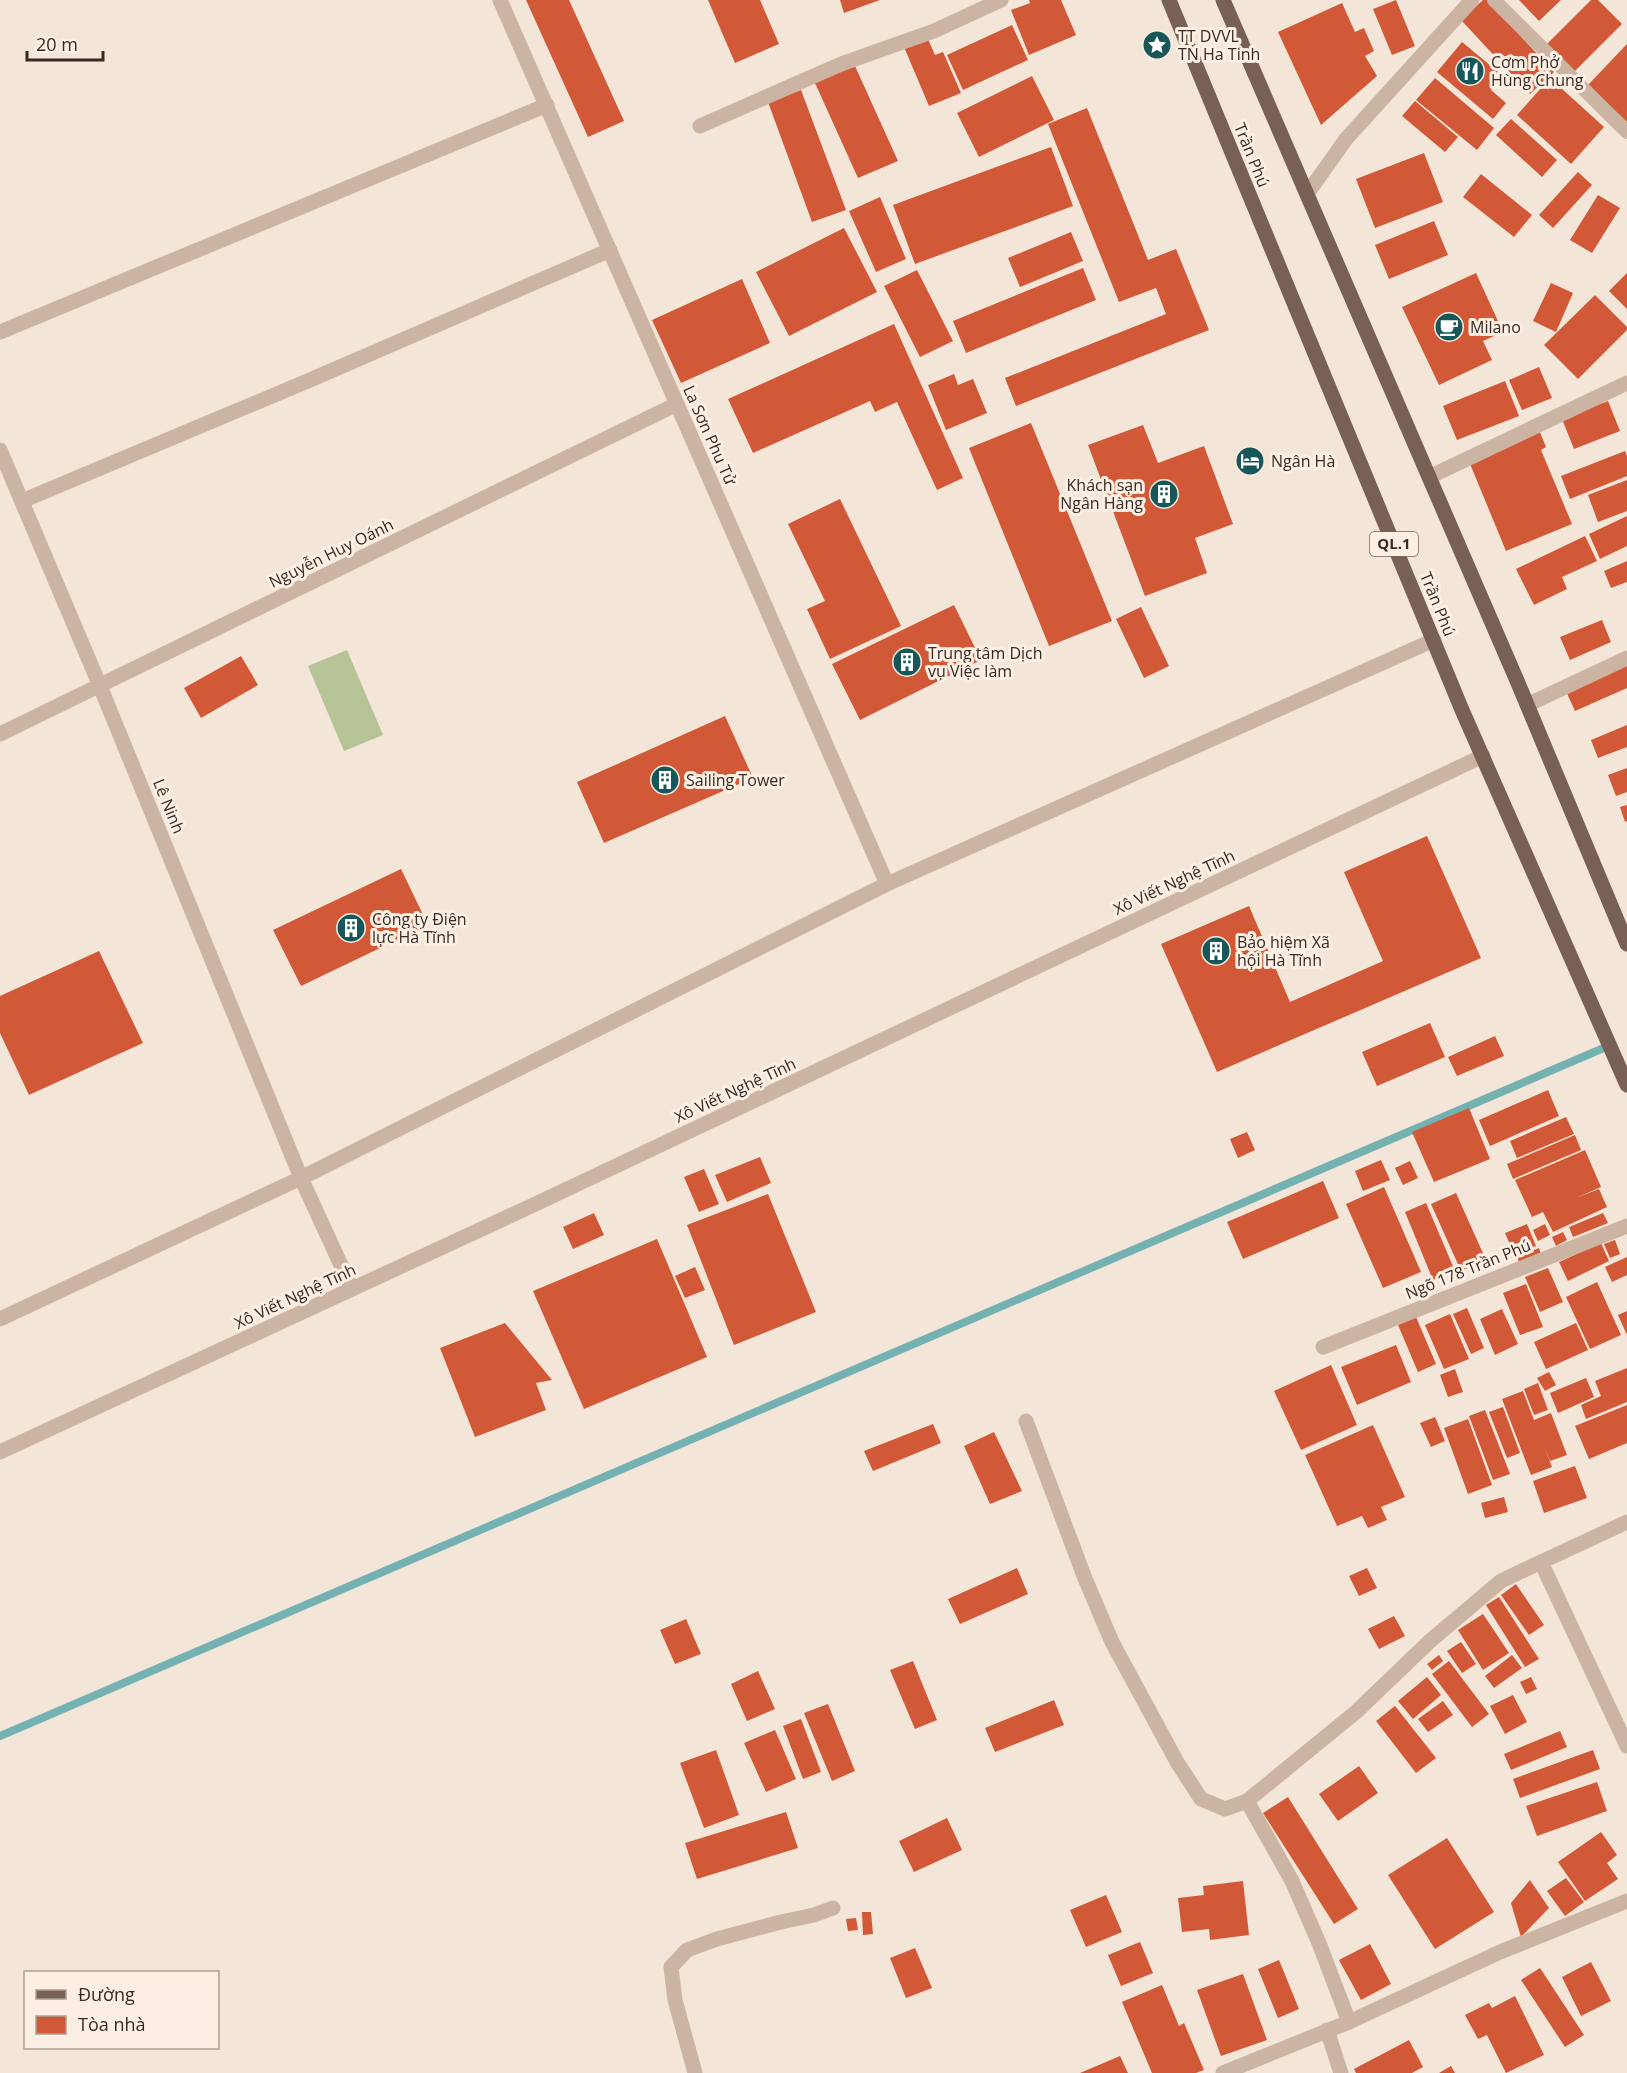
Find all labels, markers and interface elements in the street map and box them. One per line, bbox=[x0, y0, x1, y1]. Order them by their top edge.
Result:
scale bar bbox=[27, 24, 104, 62]
place label: TT DVVL TN Ha Tinh bbox=[1178, 25, 1260, 65]
place icon: TT DVVL TN Ha Tinh bbox=[1141, 29, 1173, 61]
text: 20 m bbox=[36, 32, 78, 56]
place label: Cơm Phở Hùng Chung bbox=[1491, 51, 1584, 91]
restaurant icon: Cơm Phở Hùng Chung bbox=[1454, 55, 1486, 87]
street label: Trần Phú bbox=[1229, 120, 1275, 190]
cafe icon: Milano bbox=[1433, 311, 1465, 343]
place label: Milano bbox=[1470, 316, 1521, 338]
street label: La Sơn Phu Tử bbox=[678, 382, 742, 490]
hotel icon: Ngân Hà bbox=[1234, 445, 1266, 477]
place label: Ngân Hà bbox=[1271, 450, 1335, 472]
place label: Khách sạn Ngân Hàng bbox=[1060, 474, 1143, 514]
building icon: Khách sạn Ngân Hàng bbox=[1148, 478, 1180, 510]
street label: Nguyễn Huy Oánh bbox=[265, 513, 397, 593]
road number: QL.1 bbox=[1370, 532, 1418, 556]
street label: Trần Phú bbox=[1415, 569, 1461, 639]
place label: Trung tâm Dịch vụ Việc làm bbox=[928, 642, 1043, 682]
building icon: Trung tâm Dịch vụ Việc làm bbox=[891, 646, 923, 678]
building icon: Sailing Tower bbox=[649, 764, 681, 796]
place label: Sailing Tower bbox=[686, 769, 785, 791]
street label: Lê Ninh bbox=[148, 775, 190, 837]
street label: Xô Viết Nghệ Tĩnh bbox=[1110, 844, 1238, 920]
place label: Công ty Điện lực Hà Tĩnh bbox=[372, 908, 467, 948]
building icon: Công ty Điện lực Hà Tĩnh bbox=[335, 912, 367, 944]
place label: Bảo hiệm Xã hội Hà Tĩnh bbox=[1237, 931, 1330, 971]
building icon: Bảo hiệm Xã hội Hà Tĩnh bbox=[1200, 935, 1232, 967]
street label: Xô Viết Nghệ Tĩnh bbox=[671, 1052, 799, 1128]
street label: Ngõ 178 Trần Phú bbox=[1402, 1234, 1534, 1304]
street label: Xô Viết Nghệ Tĩnh bbox=[231, 1258, 359, 1334]
legend bbox=[24, 1971, 219, 2049]
text: Đường bbox=[78, 1982, 135, 2006]
text: Tòa nhà bbox=[78, 2012, 146, 2036]

